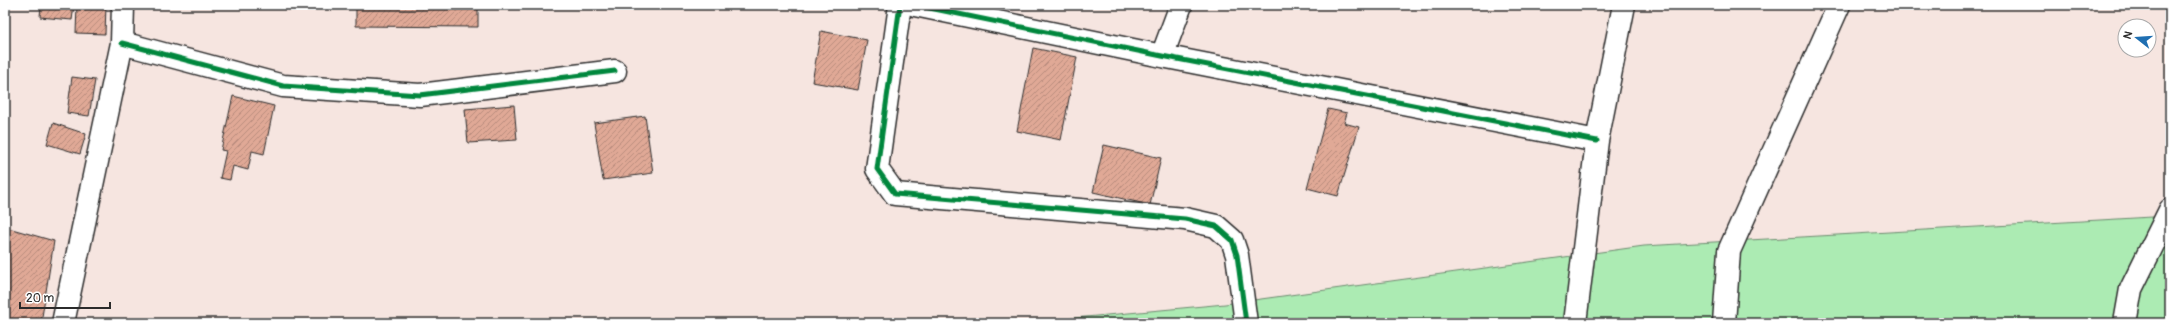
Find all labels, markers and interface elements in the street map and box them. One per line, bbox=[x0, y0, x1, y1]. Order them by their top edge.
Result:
north arrow bbox=[2117, 18, 2157, 58]
text: N bbox=[2121, 29, 2135, 41]
scale bar bbox=[20, 284, 110, 310]
text: 20 m bbox=[26, 291, 55, 306]

